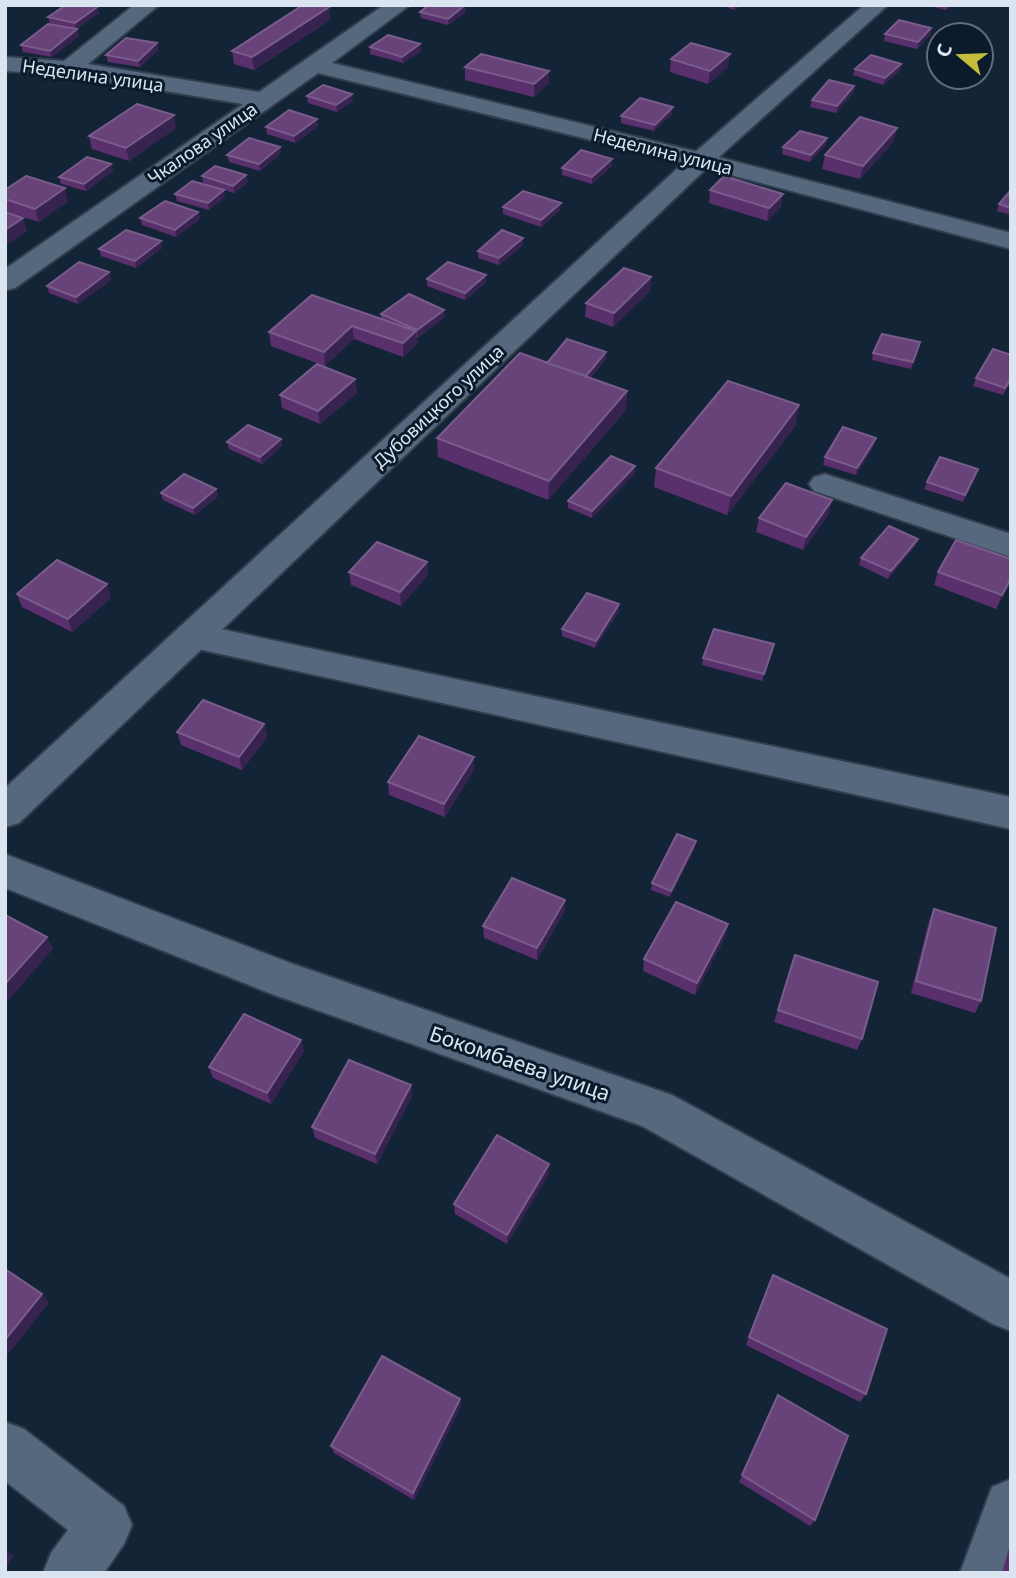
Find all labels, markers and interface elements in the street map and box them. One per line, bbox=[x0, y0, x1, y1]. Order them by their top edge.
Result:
north arrow bbox=[925, 21, 995, 91]
text: С bbox=[930, 40, 958, 60]
street label: Неделина улица bbox=[21, 53, 165, 97]
street label: Чкалова улица bbox=[143, 96, 261, 190]
street label: Неделина улица bbox=[591, 122, 735, 180]
street label: Дубовицкого улица bbox=[367, 339, 509, 473]
street label: Бокомбаева улица bbox=[426, 1019, 614, 1107]

